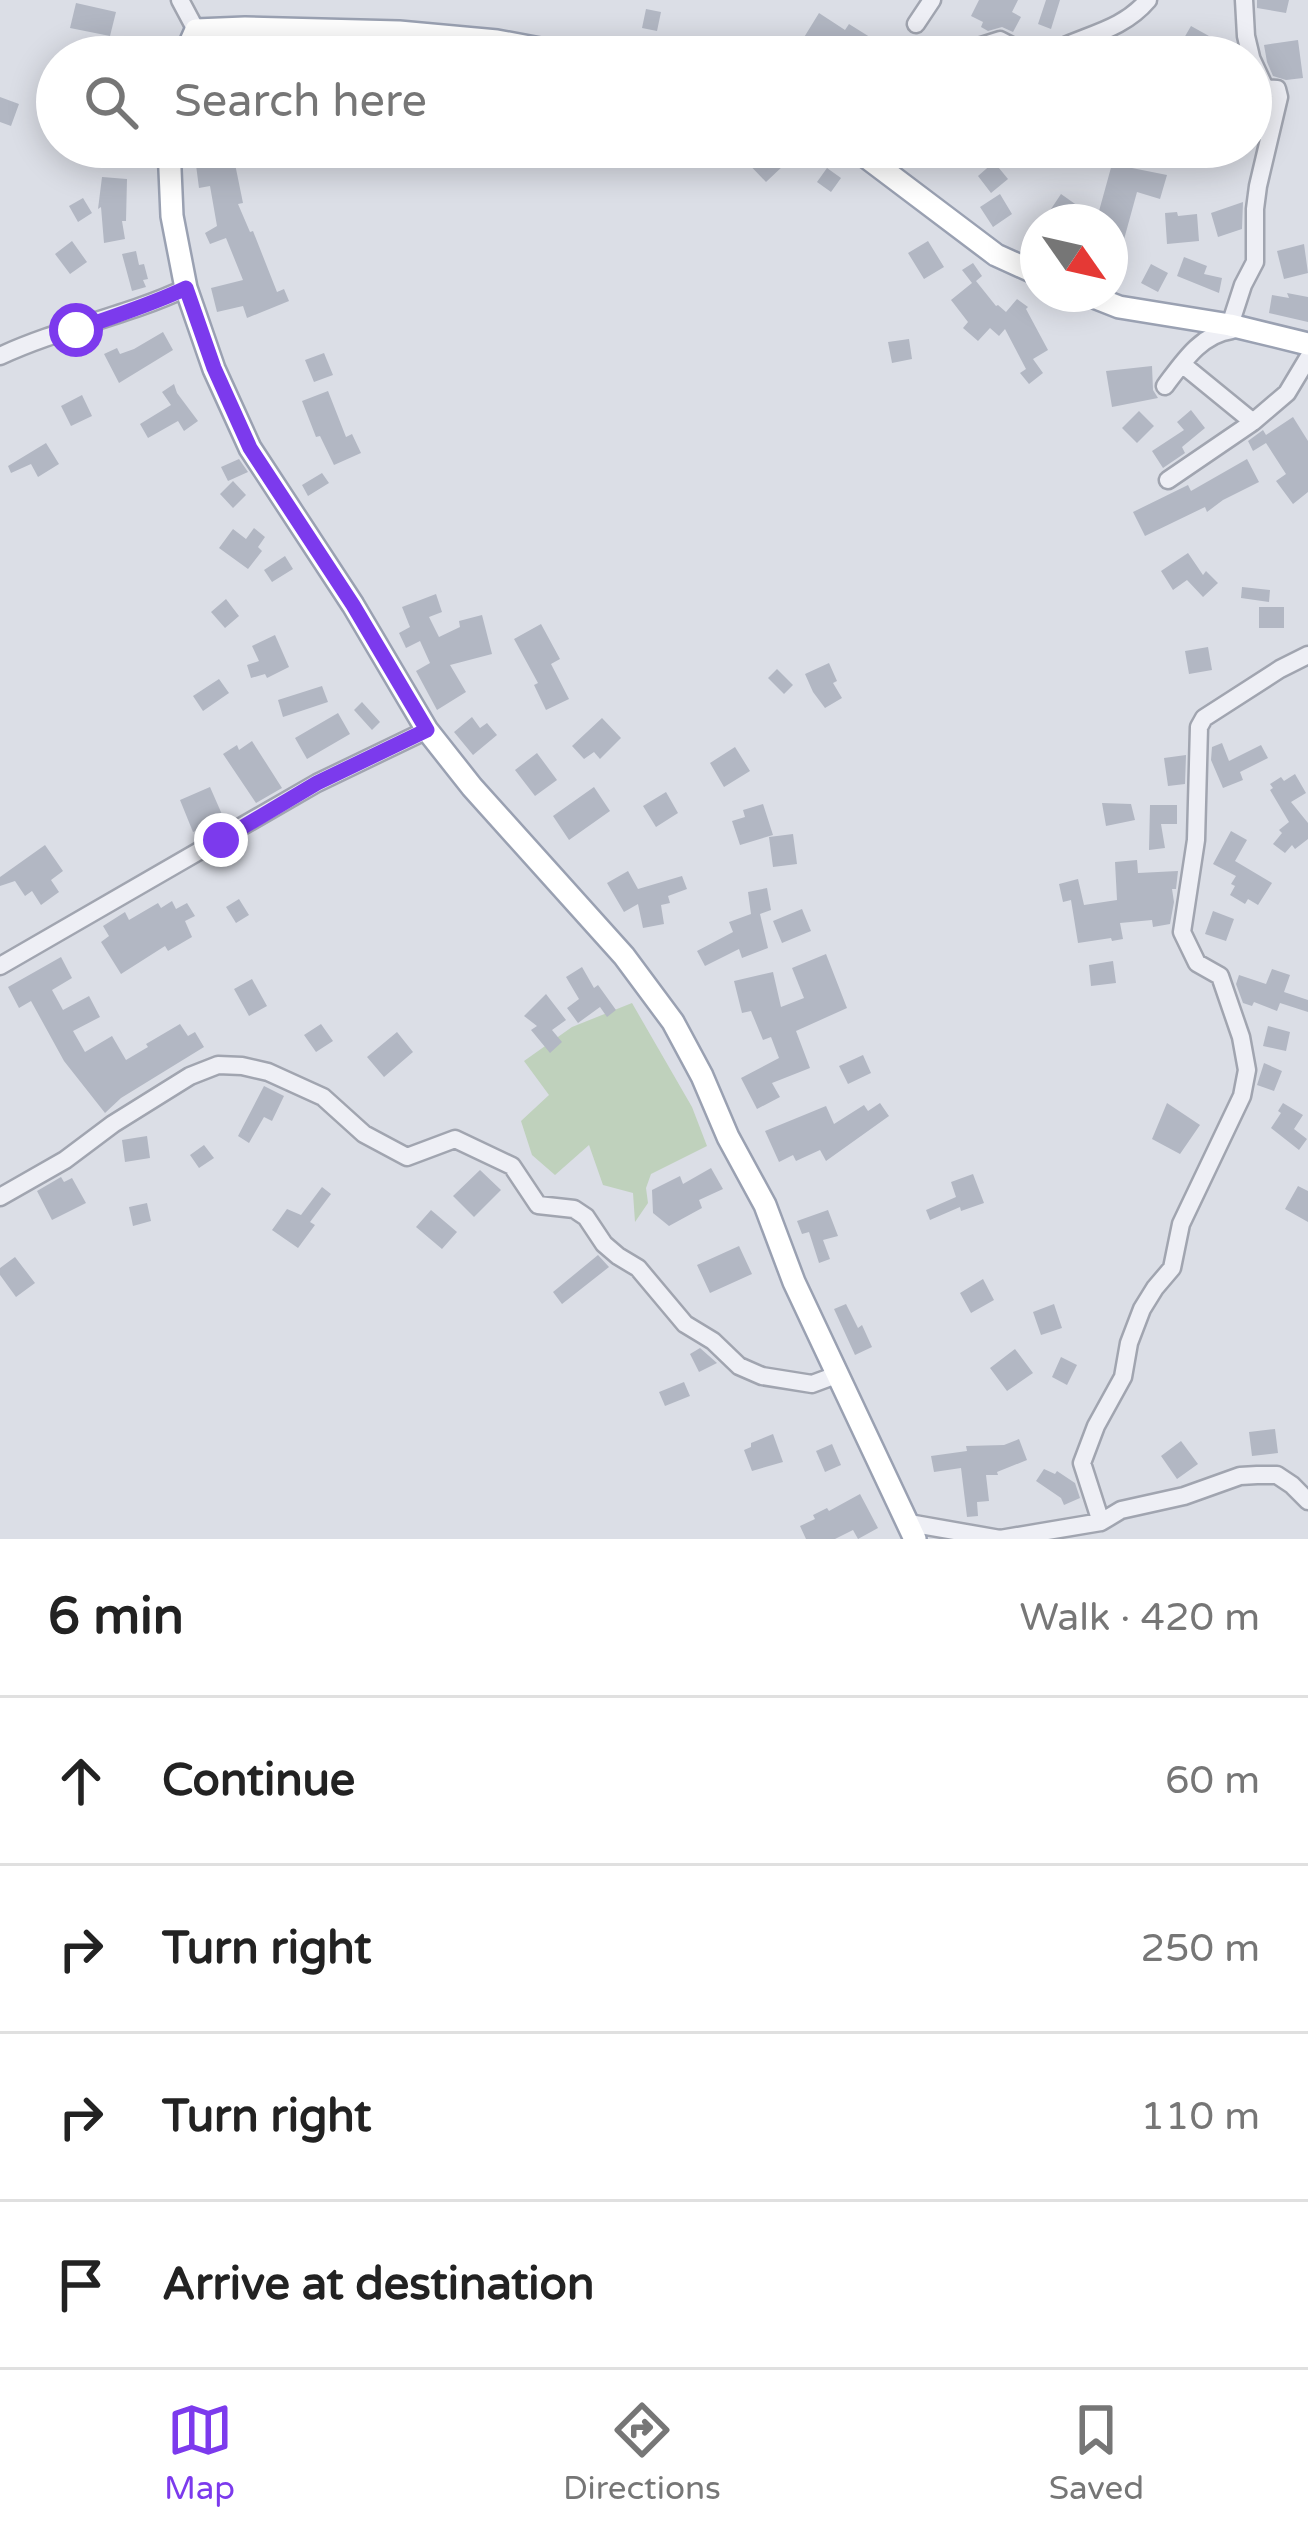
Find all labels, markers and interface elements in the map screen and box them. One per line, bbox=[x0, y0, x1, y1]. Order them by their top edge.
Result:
search box bbox=[36, 36, 1272, 168]
icon: search bbox=[78, 69, 144, 135]
text: Search here bbox=[174, 75, 427, 129]
north arrow bbox=[1020, 204, 1128, 312]
route start bbox=[49, 303, 103, 357]
route end bbox=[194, 813, 248, 867]
text: 6 min bbox=[48, 1586, 184, 1648]
text: Walk · 420 m bbox=[1019, 1594, 1260, 1641]
icon: ahead bbox=[48, 1748, 114, 1814]
text: Continue bbox=[162, 1754, 355, 1808]
text: 60 m bbox=[1165, 1757, 1260, 1804]
icon: right bbox=[48, 1916, 114, 1982]
text: Turn right bbox=[162, 1922, 371, 1976]
text: 250 m bbox=[1141, 1925, 1260, 1972]
icon: right bbox=[48, 2084, 114, 2150]
text: Turn right bbox=[162, 2090, 371, 2144]
text: 110 m bbox=[1141, 2093, 1260, 2140]
icon: arrive bbox=[48, 2252, 114, 2318]
text: Arrive at destination bbox=[162, 2258, 594, 2312]
tab: Map bbox=[164, 2397, 235, 2508]
tab: Directions bbox=[563, 2397, 721, 2508]
tab: Saved bbox=[1049, 2397, 1144, 2508]

